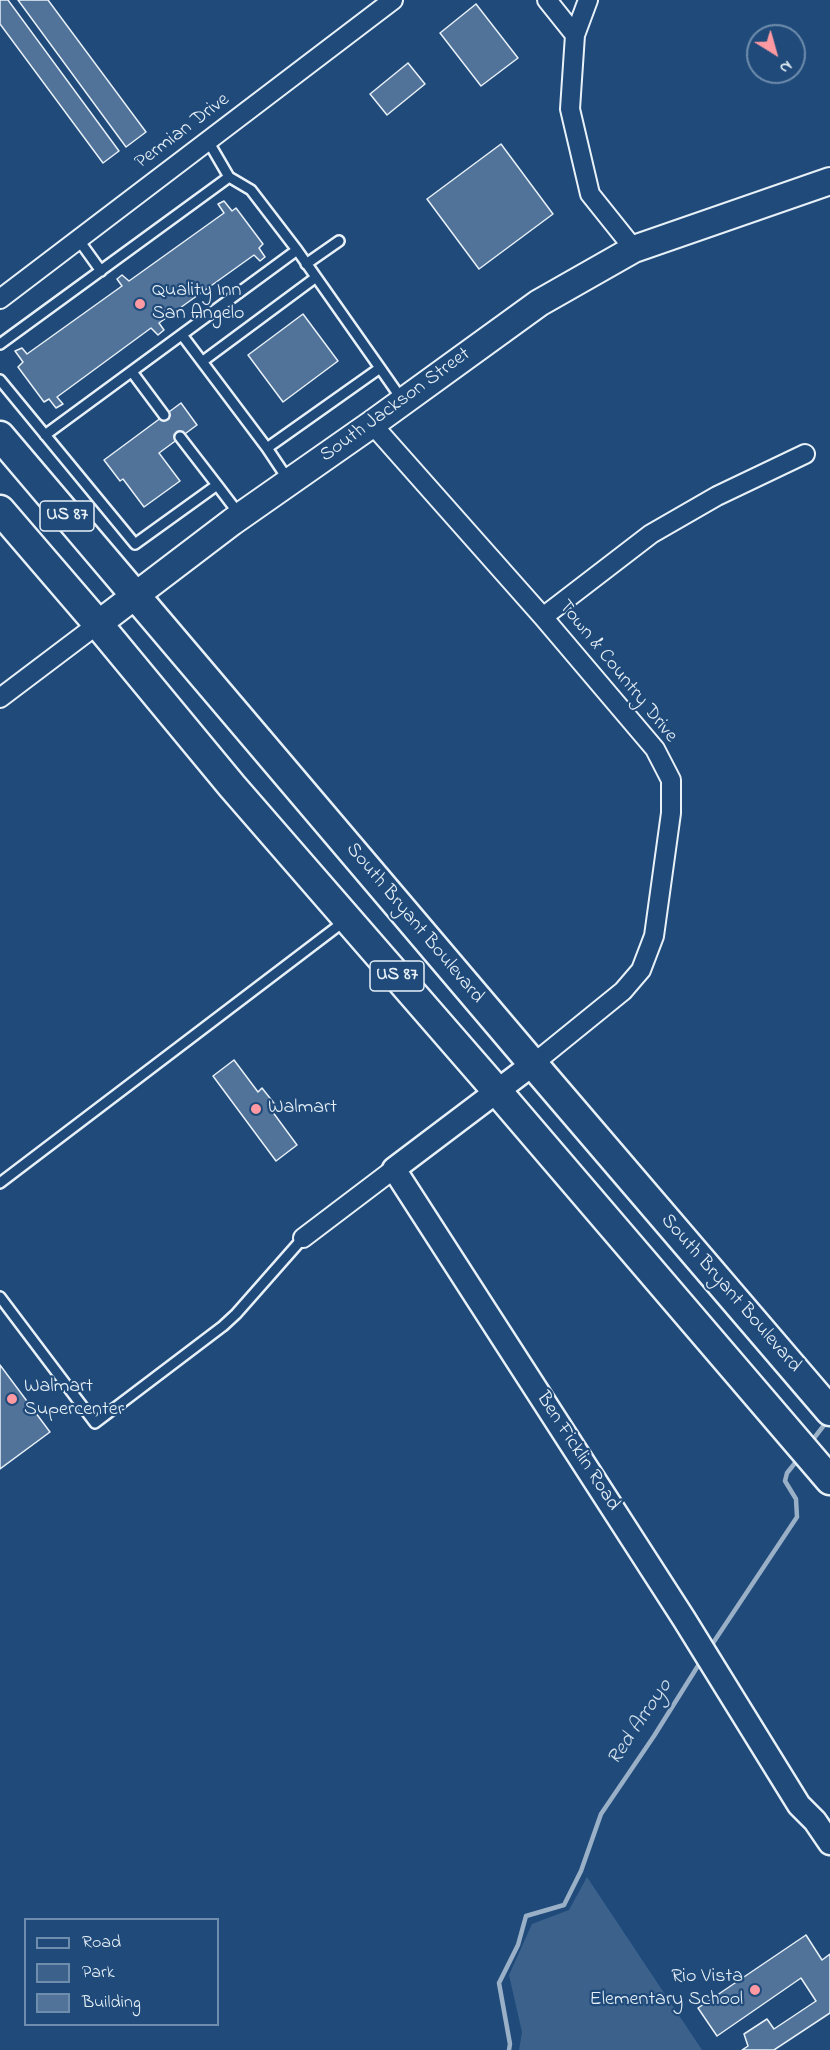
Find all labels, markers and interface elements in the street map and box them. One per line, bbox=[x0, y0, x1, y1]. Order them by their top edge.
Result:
north arrow bbox=[746, 24, 806, 84]
text: N bbox=[774, 54, 797, 80]
street label: Permian Drive bbox=[131, 89, 235, 175]
place label: Quality Inn San Angelo bbox=[152, 280, 244, 327]
marker: Quality Inn San Angelo bbox=[133, 297, 147, 311]
street label: South Jackson Street bbox=[316, 343, 476, 469]
road number: US 87 bbox=[40, 501, 94, 531]
street label: Town & Country Drive bbox=[552, 596, 682, 748]
street label: South Bryant Boulevard bbox=[340, 839, 488, 1009]
road number: US 87 bbox=[370, 961, 424, 991]
place label: Walmart bbox=[268, 1097, 337, 1121]
marker: Walmart bbox=[249, 1102, 263, 1116]
street label: South Bryant Boulevard bbox=[655, 1210, 805, 1378]
place label: Walmart Supercenter bbox=[24, 1376, 124, 1423]
street label: Ben Ficklin Road bbox=[530, 1388, 624, 1516]
marker: Walmart Supercenter bbox=[5, 1392, 19, 1406]
water label: Red Arroyo bbox=[603, 1675, 679, 1771]
legend bbox=[24, 1918, 219, 2026]
text: Road bbox=[82, 1930, 121, 1956]
text: Park bbox=[82, 1960, 115, 1986]
place label: Rio Vista Elementary School bbox=[590, 1966, 743, 2013]
marker: Rio Vista Elementary School bbox=[748, 1983, 762, 1997]
text: Building bbox=[82, 1990, 141, 2016]

